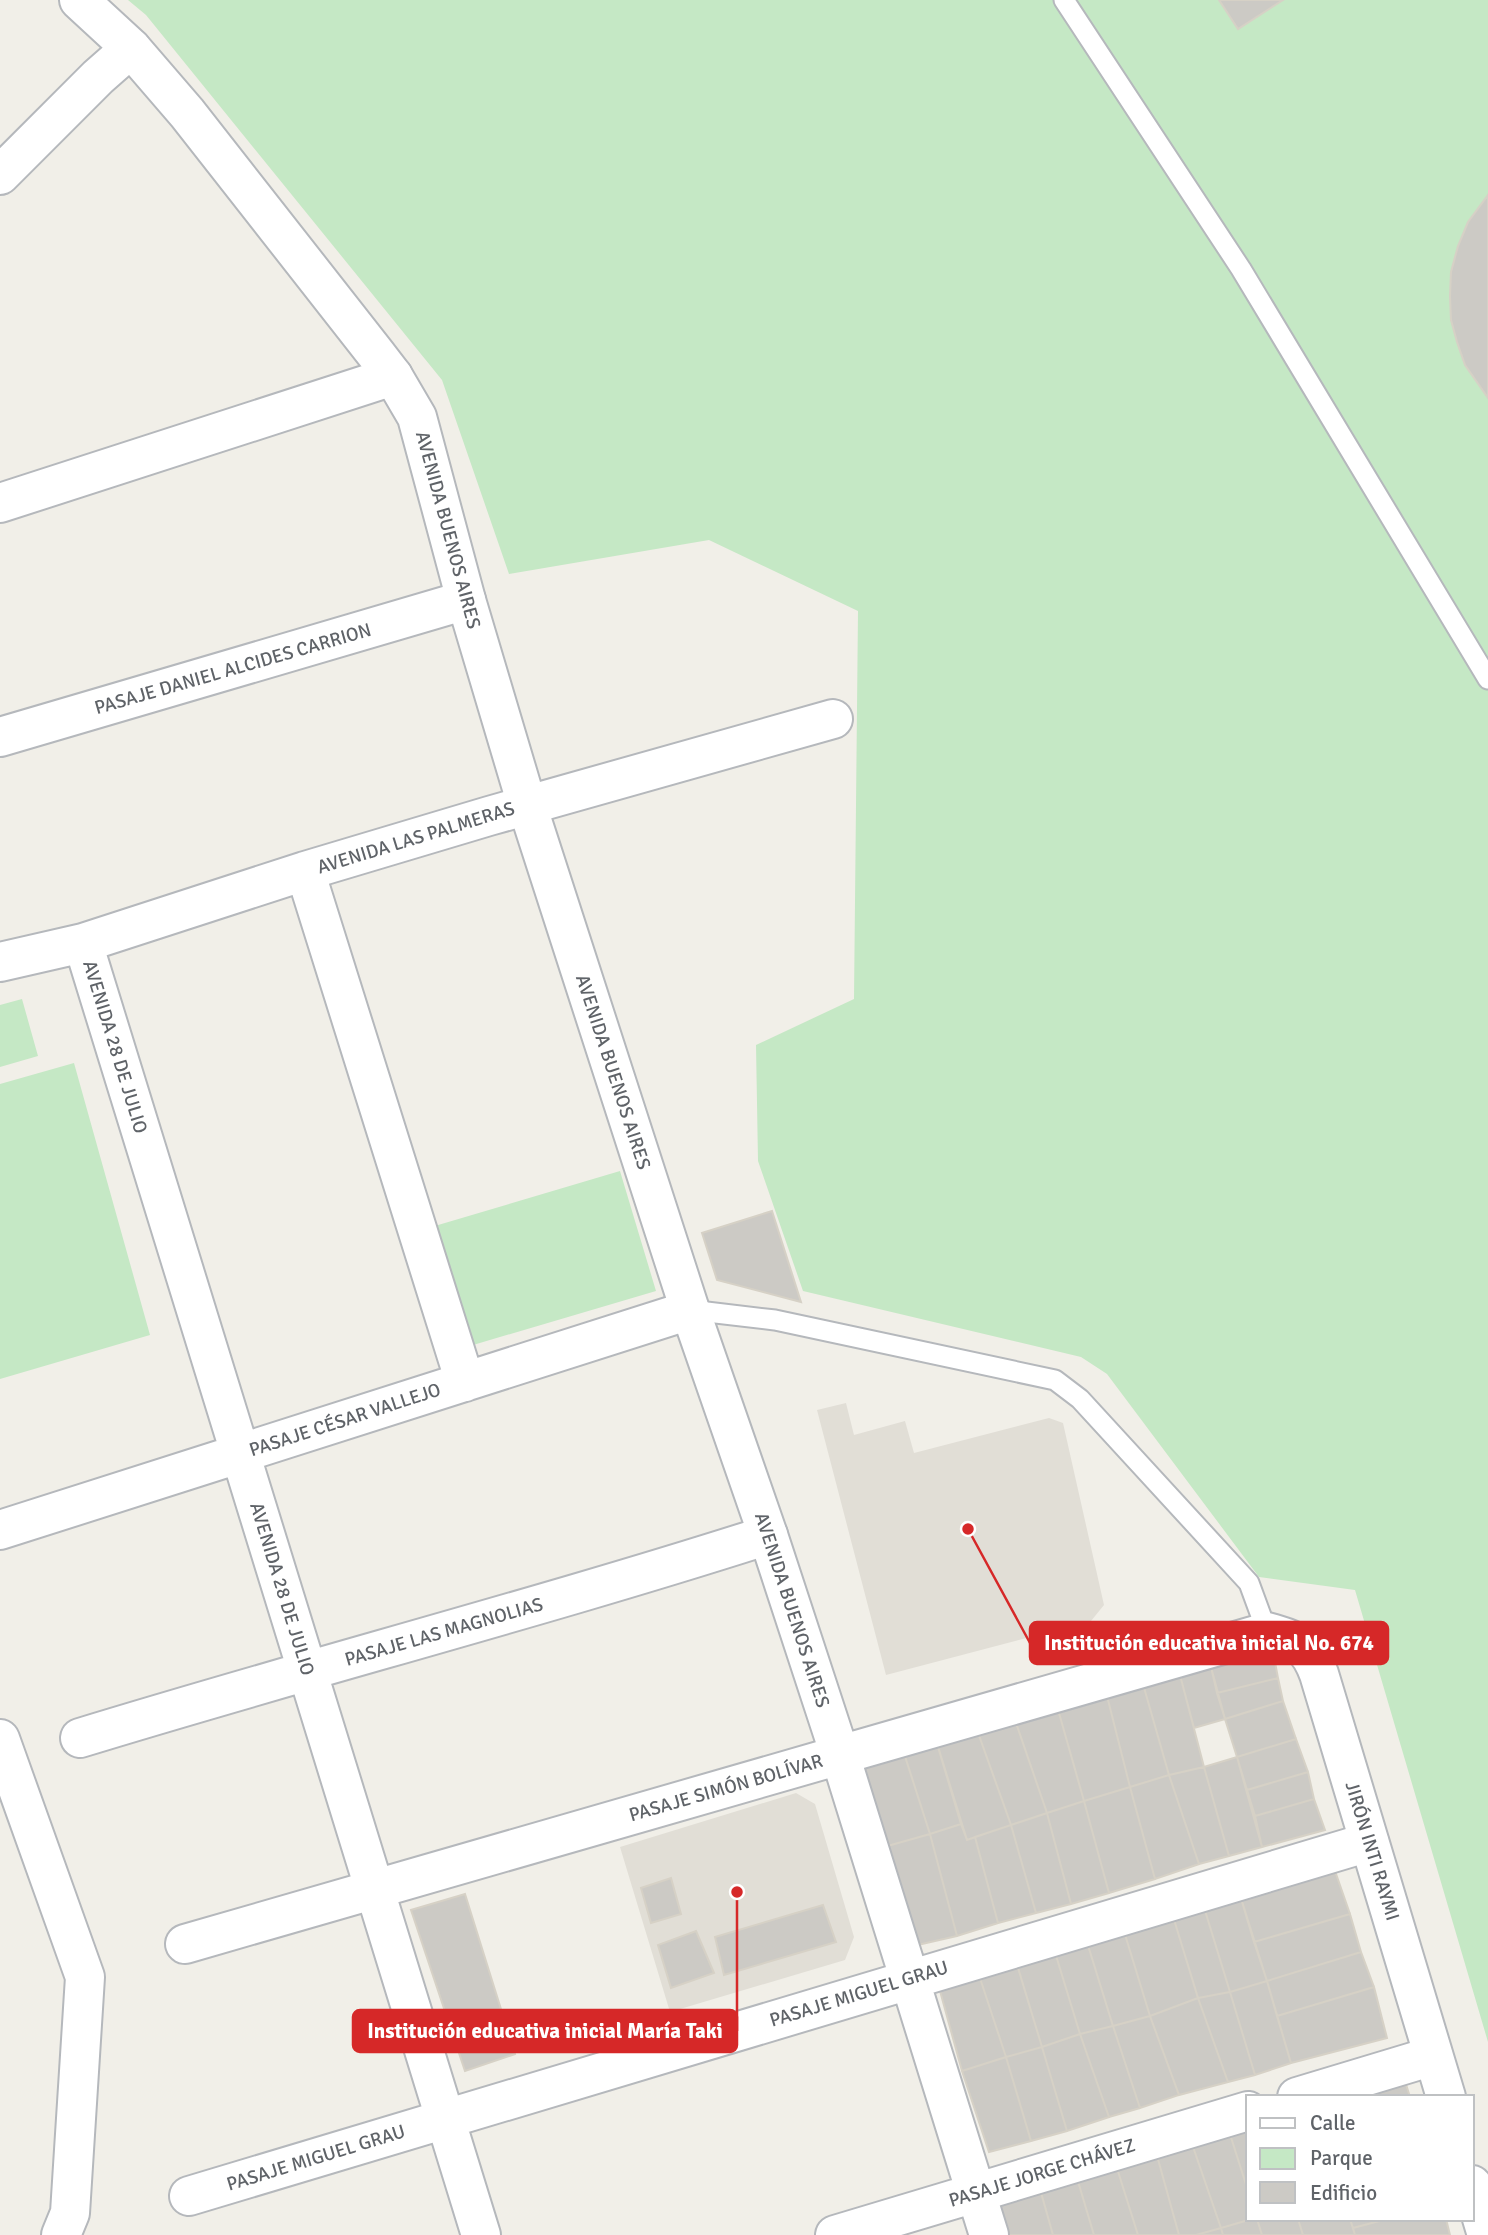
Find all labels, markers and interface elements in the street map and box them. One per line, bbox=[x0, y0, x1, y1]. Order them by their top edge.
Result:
street label: AVENIDA BUENOS AIRES bbox=[410, 429, 486, 631]
street label: PASAJE DANIEL ALCIDES CARRION bbox=[92, 618, 374, 720]
street label: AVENIDA LAS PALMERAS bbox=[314, 796, 518, 880]
street label: AVENIDA 28 DE JULIO bbox=[77, 958, 153, 1136]
street label: AVENIDA BUENOS AIRES bbox=[570, 971, 656, 1173]
street label: PASAJE CÉSAR VALLEJO bbox=[246, 1378, 444, 1462]
street label: AVENIDA 28 DE JULIO bbox=[244, 1500, 320, 1678]
street label: AVENIDA BUENOS AIRES bbox=[749, 1509, 835, 1711]
street label: PASAJE LAS MAGNOLIAS bbox=[342, 1592, 546, 1672]
callout: Institución educativa inicial No. 674 bbox=[1030, 1622, 1388, 1664]
text: Institución educativa inicial No. 674 bbox=[1044, 1630, 1374, 1656]
street label: PASAJE SIMÓN BOLÍVAR bbox=[626, 1749, 826, 1827]
street label: JIRÓN INTI RAYMI bbox=[1339, 1778, 1405, 1924]
street label: PASAJE MIGUEL GRAU bbox=[767, 1955, 951, 2033]
callout: Institución educativa inicial María Taki bbox=[353, 2010, 737, 2052]
text: Institución educativa inicial María Taki bbox=[367, 2018, 723, 2044]
legend bbox=[1246, 2095, 1474, 2221]
text: Calle bbox=[1310, 2110, 1356, 2136]
street label: PASAJE MIGUEL GRAU bbox=[224, 2119, 408, 2197]
street label: PASAJE JORGE CHÁVEZ bbox=[946, 2133, 1138, 2213]
text: Parque bbox=[1310, 2145, 1373, 2171]
text: Edificio bbox=[1310, 2180, 1377, 2206]

